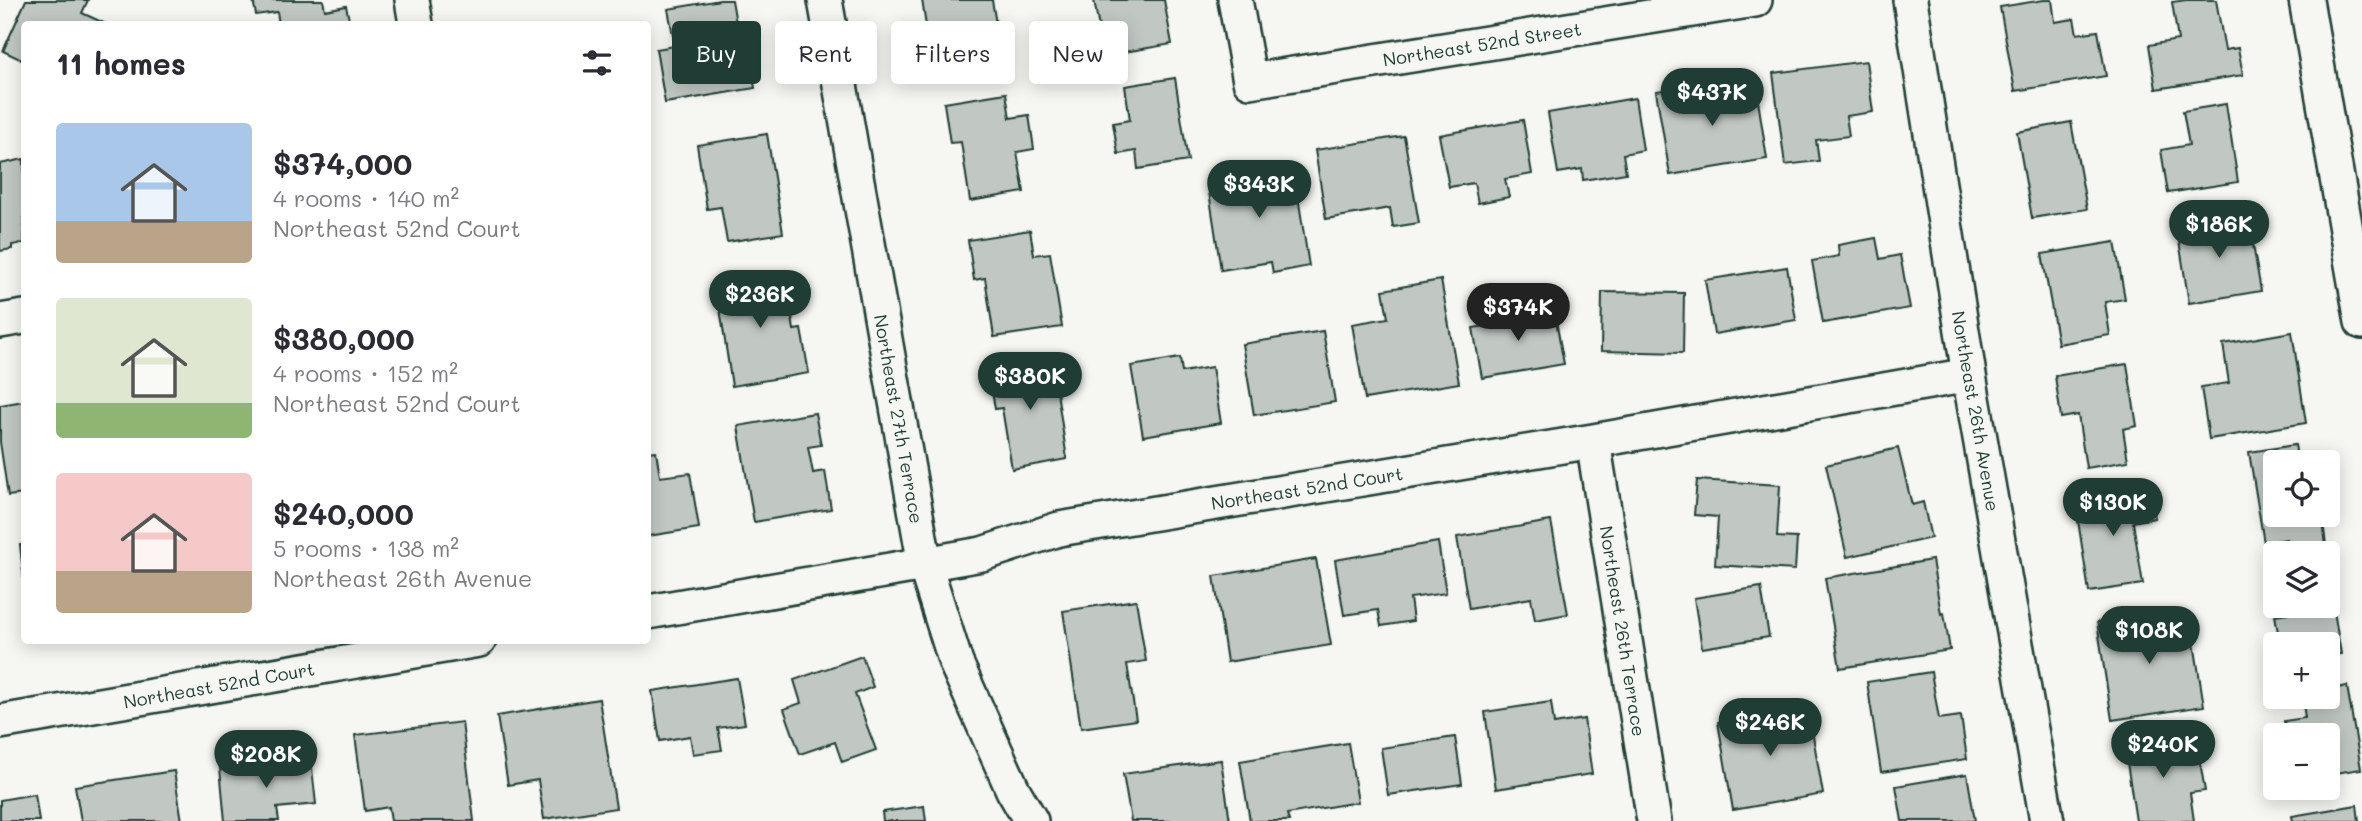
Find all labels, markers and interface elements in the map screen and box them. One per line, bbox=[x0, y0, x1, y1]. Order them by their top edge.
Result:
street label: Northeast 52nd Street bbox=[1381, 16, 1583, 72]
chip: Buy bbox=[672, 21, 761, 84]
chip: Rent bbox=[775, 21, 877, 84]
chip: Filters bbox=[891, 21, 1015, 84]
chip: New bbox=[1029, 21, 1128, 84]
text: 11 homes bbox=[56, 43, 186, 83]
icon: filters bbox=[578, 44, 616, 82]
pin: $437K bbox=[1663, 68, 1761, 128]
text: $437K bbox=[1677, 76, 1747, 106]
text: $374,000 bbox=[273, 143, 412, 183]
icon: home bbox=[112, 151, 196, 235]
pin: $343K bbox=[1210, 160, 1308, 220]
text: $343K bbox=[1223, 168, 1295, 198]
text: 4 rooms · 140 m² bbox=[273, 183, 459, 213]
pin: $186K bbox=[2170, 201, 2268, 260]
text: $186K bbox=[2185, 208, 2253, 238]
text: Northeast 52nd Court bbox=[273, 213, 521, 243]
pin: $236K bbox=[711, 270, 809, 330]
text: $236K bbox=[725, 278, 795, 308]
pin: $374K bbox=[1469, 284, 1567, 343]
text: $374K bbox=[1483, 291, 1553, 321]
street label: Northeast 26th Avenue bbox=[1947, 309, 2005, 513]
street label: Northeast 27th Terrace bbox=[869, 313, 929, 525]
text: $380,000 bbox=[273, 318, 415, 358]
icon: home bbox=[112, 326, 196, 410]
pin: $380K bbox=[981, 352, 1079, 412]
text: 4 rooms · 152 m² bbox=[273, 358, 458, 388]
text: $380K bbox=[994, 360, 1066, 390]
text: Northeast 52nd Court bbox=[273, 388, 521, 418]
map controls bbox=[2263, 450, 2340, 800]
button: locate bbox=[2263, 450, 2340, 527]
street label: Northeast 52nd Court bbox=[1209, 461, 1405, 515]
pin: $130K bbox=[2064, 478, 2162, 538]
text: $130K bbox=[2079, 486, 2147, 516]
text: $240,000 bbox=[273, 493, 414, 533]
icon: home bbox=[112, 501, 196, 585]
street label: Northeast 26th Terrace bbox=[1595, 524, 1651, 738]
text: 5 rooms · 138 m² bbox=[273, 533, 459, 563]
button: layers bbox=[2263, 541, 2340, 618]
text: Northeast 26th Avenue bbox=[273, 563, 532, 593]
pin: $108K bbox=[2100, 606, 2198, 666]
text: $108K bbox=[2115, 614, 2183, 644]
button: + bbox=[2263, 632, 2340, 709]
street label: Northeast 52nd Court bbox=[121, 656, 317, 714]
pin: $246K bbox=[1721, 698, 1819, 758]
text: $246K bbox=[1735, 706, 1805, 736]
pin: $240K bbox=[2114, 720, 2212, 780]
button: − bbox=[2263, 723, 2340, 800]
text: $240K bbox=[2127, 728, 2199, 758]
pin: $208K bbox=[217, 730, 315, 790]
text: $208K bbox=[230, 738, 302, 768]

